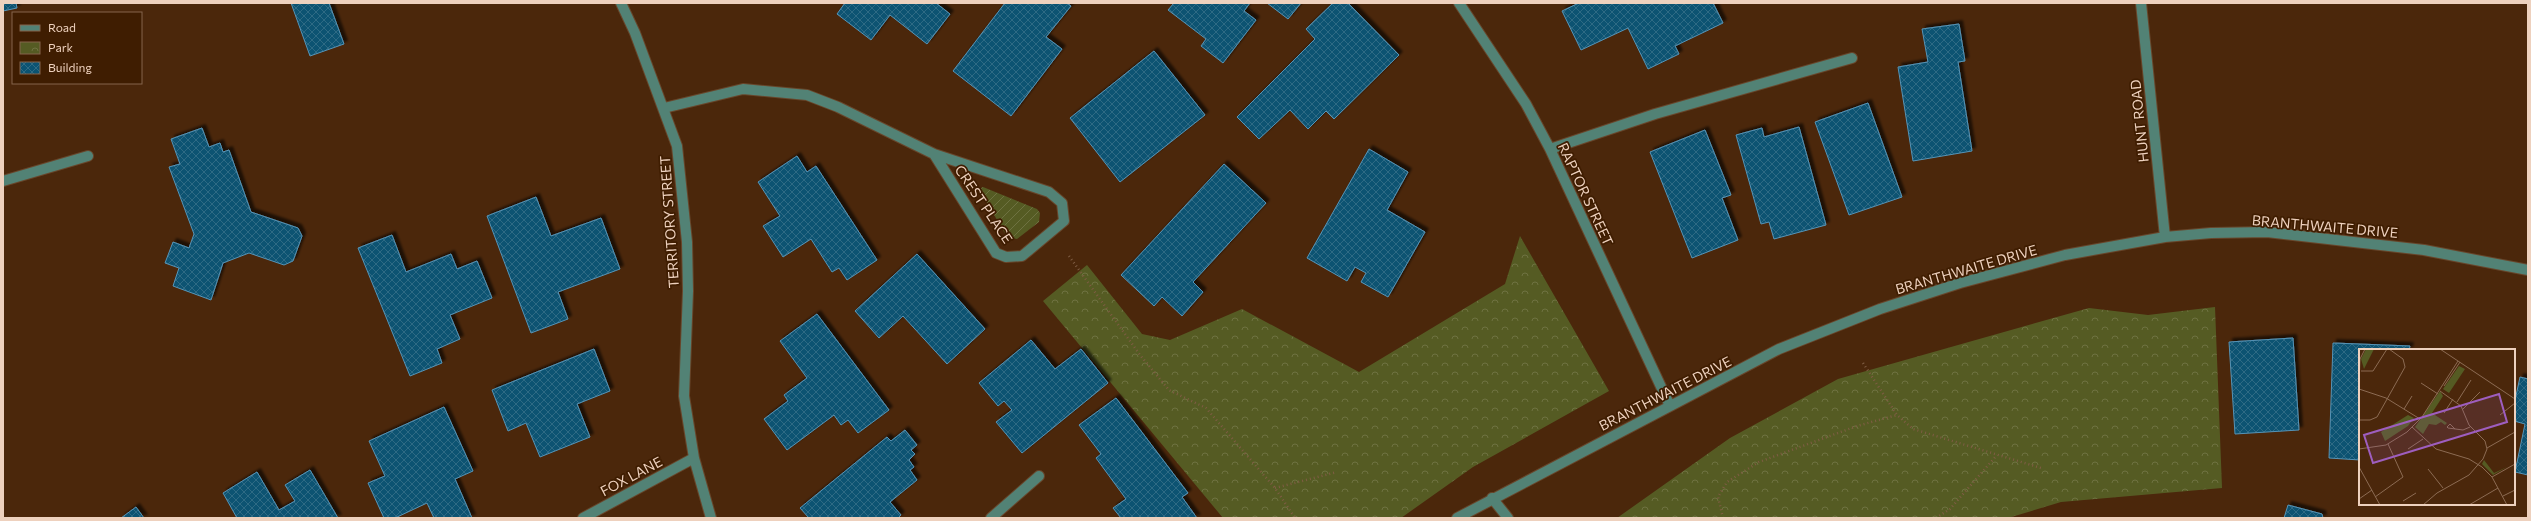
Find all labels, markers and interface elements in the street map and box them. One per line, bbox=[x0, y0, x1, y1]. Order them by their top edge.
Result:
legend bbox=[12, 12, 142, 84]
text: Road bbox=[48, 20, 76, 34]
text: Park bbox=[48, 40, 74, 54]
text: Building bbox=[48, 60, 92, 74]
street label: HUNT ROAD bbox=[2126, 79, 2152, 163]
street label: RAPTOR STREET bbox=[1555, 140, 1617, 248]
street label: TERRITORY STREET bbox=[656, 155, 682, 289]
street label: CREST PLACE bbox=[952, 162, 1016, 246]
street label: BRANTHWAITE DRIVE bbox=[2251, 211, 2399, 241]
street label: BRANTHWAITE DRIVE bbox=[1893, 241, 2039, 297]
inset map bbox=[2359, 349, 2515, 505]
street label: BRANTHWAITE DRIVE bbox=[1596, 352, 1734, 434]
street label: FOX LANE bbox=[597, 453, 665, 499]

